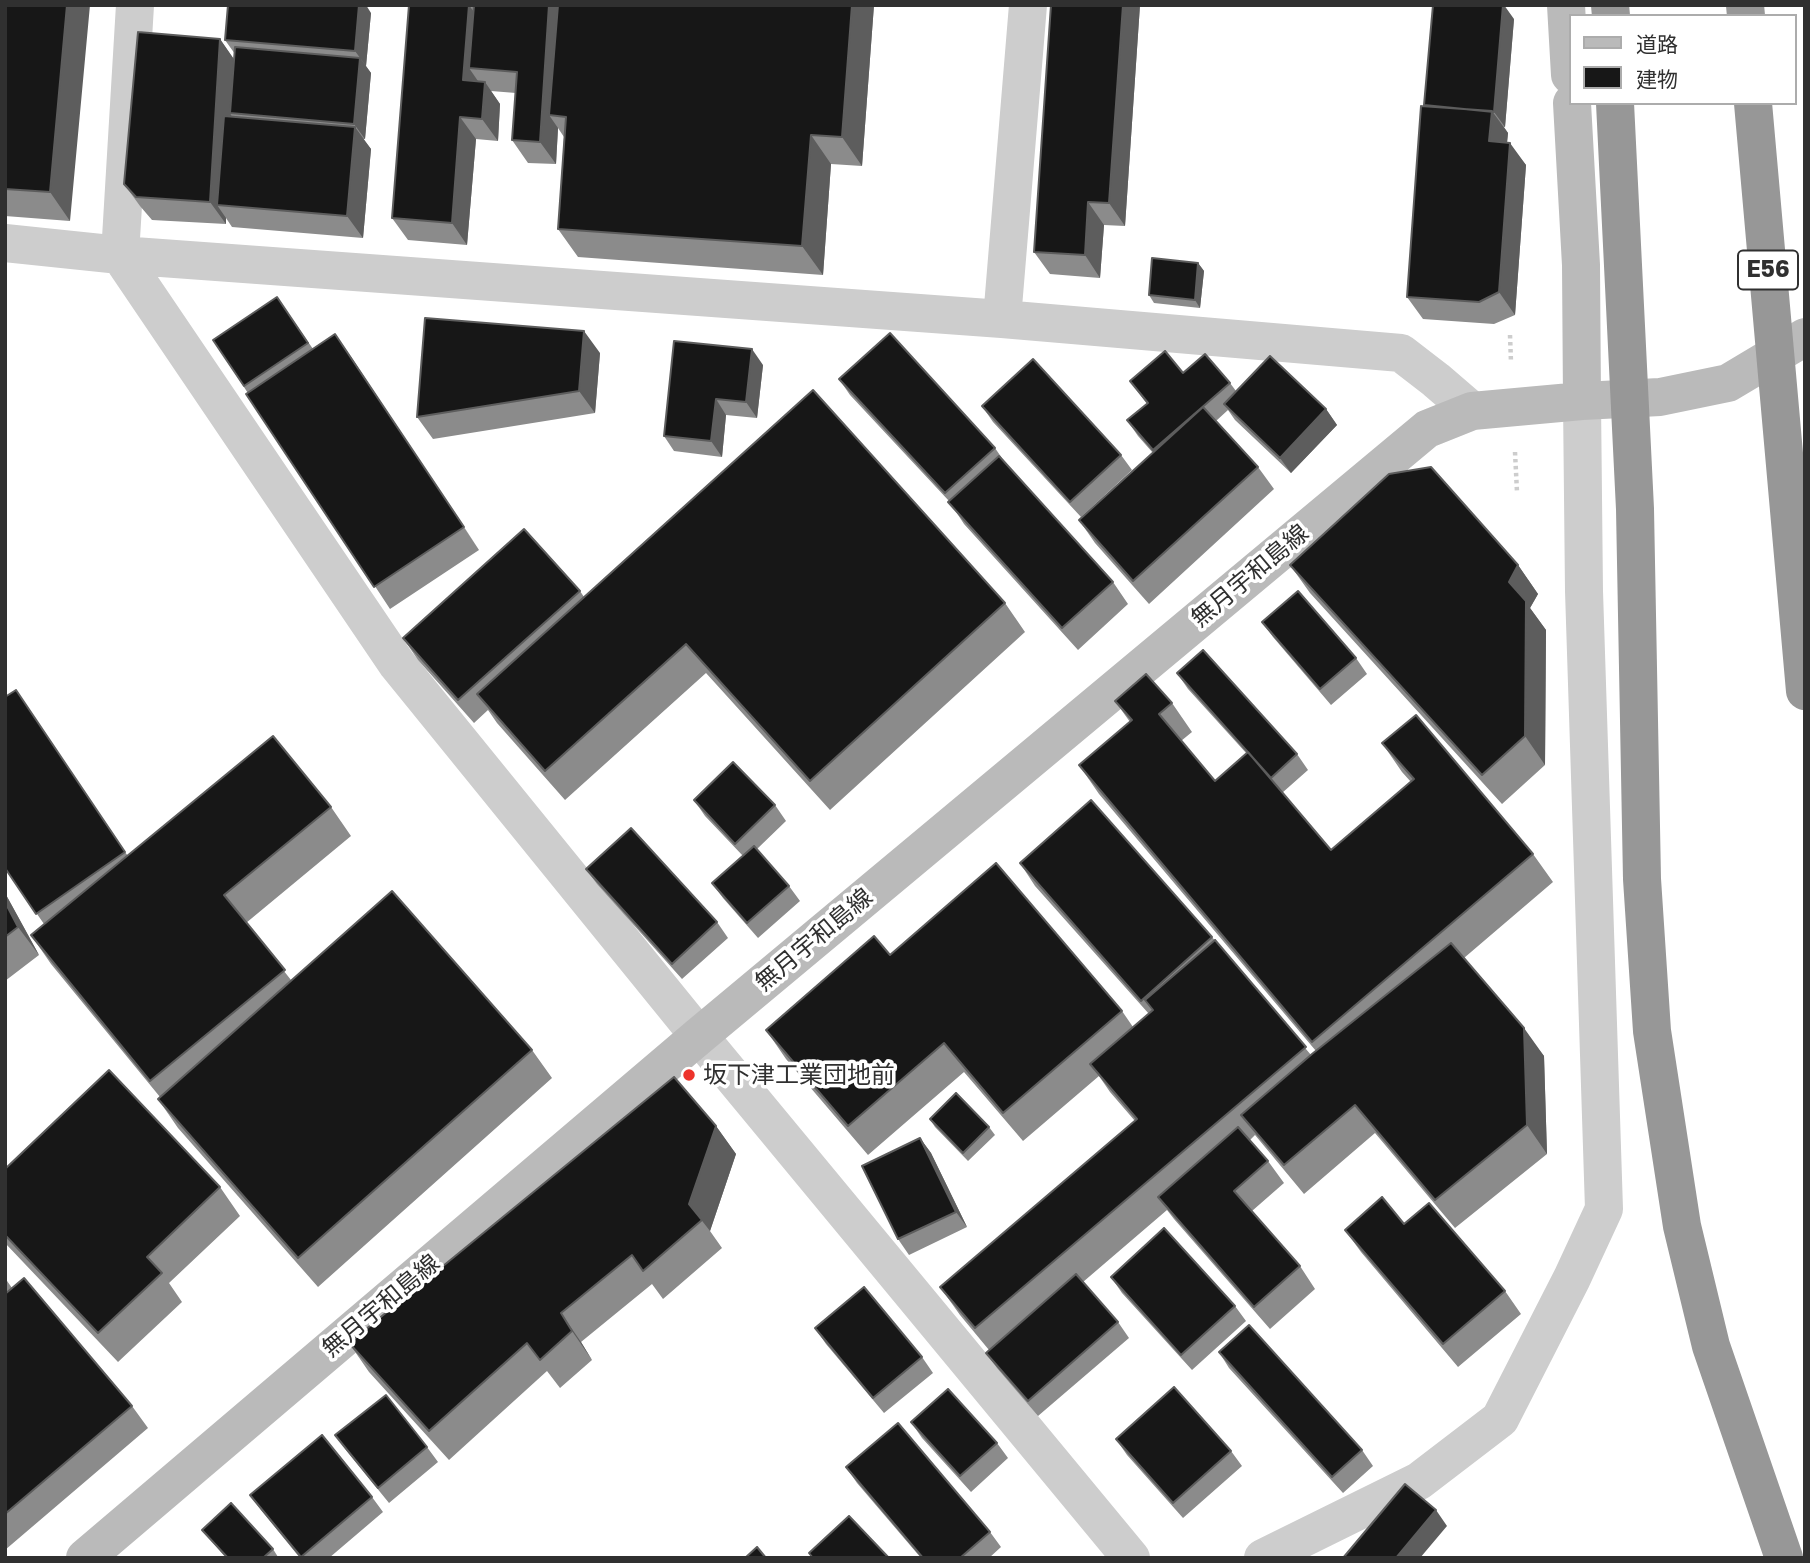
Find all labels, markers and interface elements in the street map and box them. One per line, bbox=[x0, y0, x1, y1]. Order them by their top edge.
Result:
legend bbox=[1568, 14, 1796, 105]
text: 道路 bbox=[1636, 31, 1678, 57]
text: 建物 bbox=[1636, 66, 1678, 92]
road number: E56 bbox=[1738, 250, 1798, 290]
street label: 無月宇和島線 bbox=[1186, 519, 1314, 633]
street label: 無月宇和島線 bbox=[750, 883, 878, 997]
place label: 坂下津工業団地前 bbox=[703, 1061, 895, 1089]
marker: 坂下津工業団地前 bbox=[681, 1067, 697, 1083]
street label: 無月宇和島線 bbox=[317, 1249, 445, 1363]

